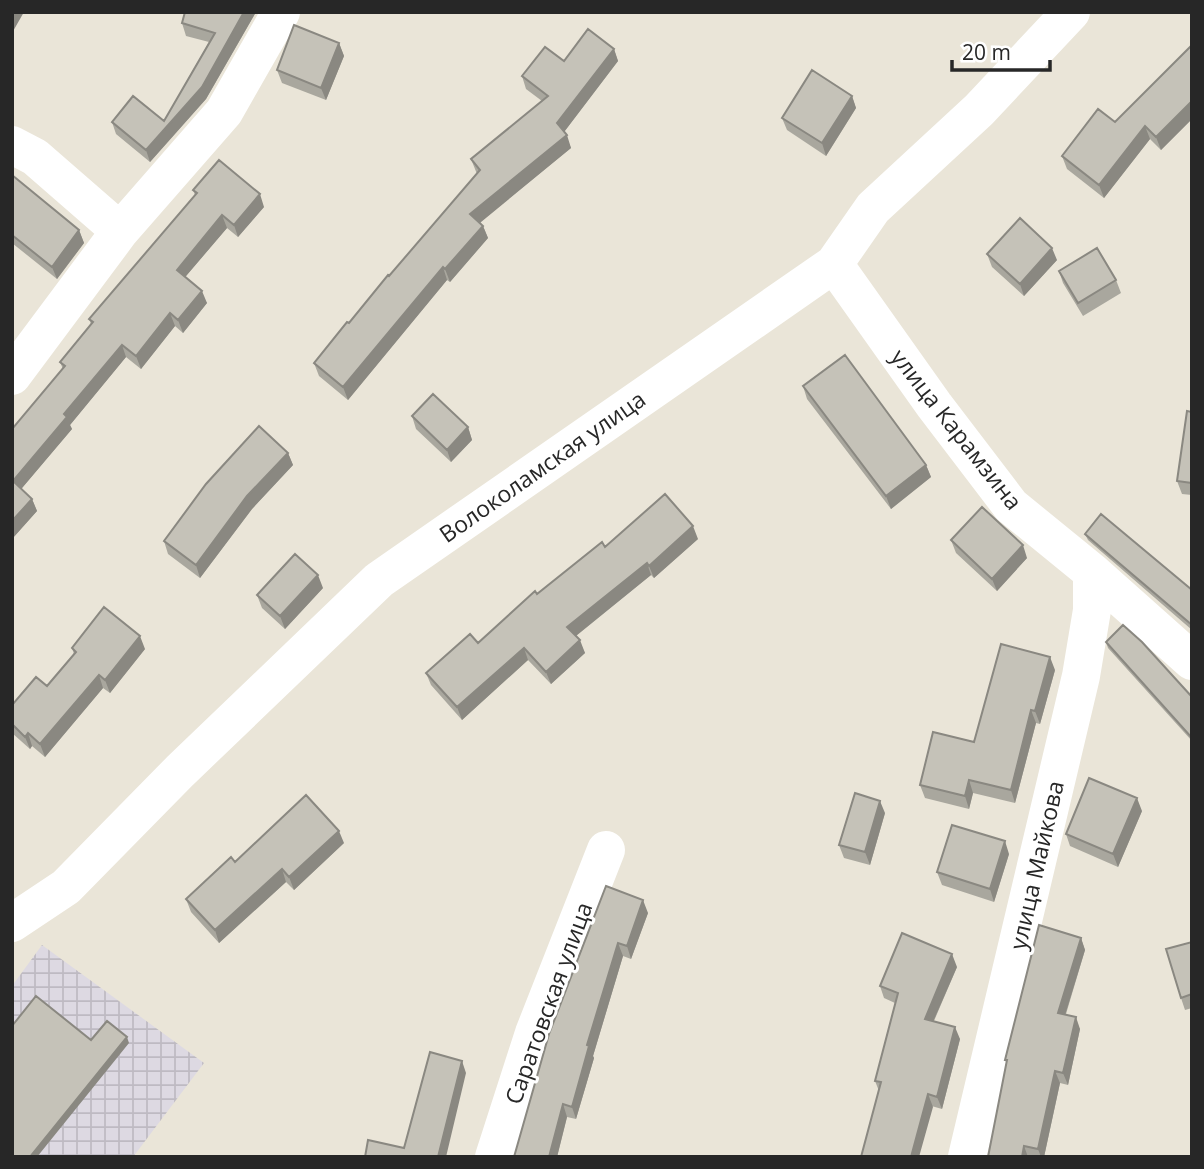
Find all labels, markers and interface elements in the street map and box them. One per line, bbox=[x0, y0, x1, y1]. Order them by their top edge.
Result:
scale bar bbox=[952, 28, 1050, 72]
text: 20 m bbox=[962, 38, 1011, 66]
street label: улица Карамзина bbox=[884, 342, 1030, 516]
street label: Волоколамская улица bbox=[432, 383, 652, 549]
street label: улица Майкова bbox=[1001, 777, 1071, 953]
street label: Саратовская улица bbox=[497, 898, 599, 1108]

